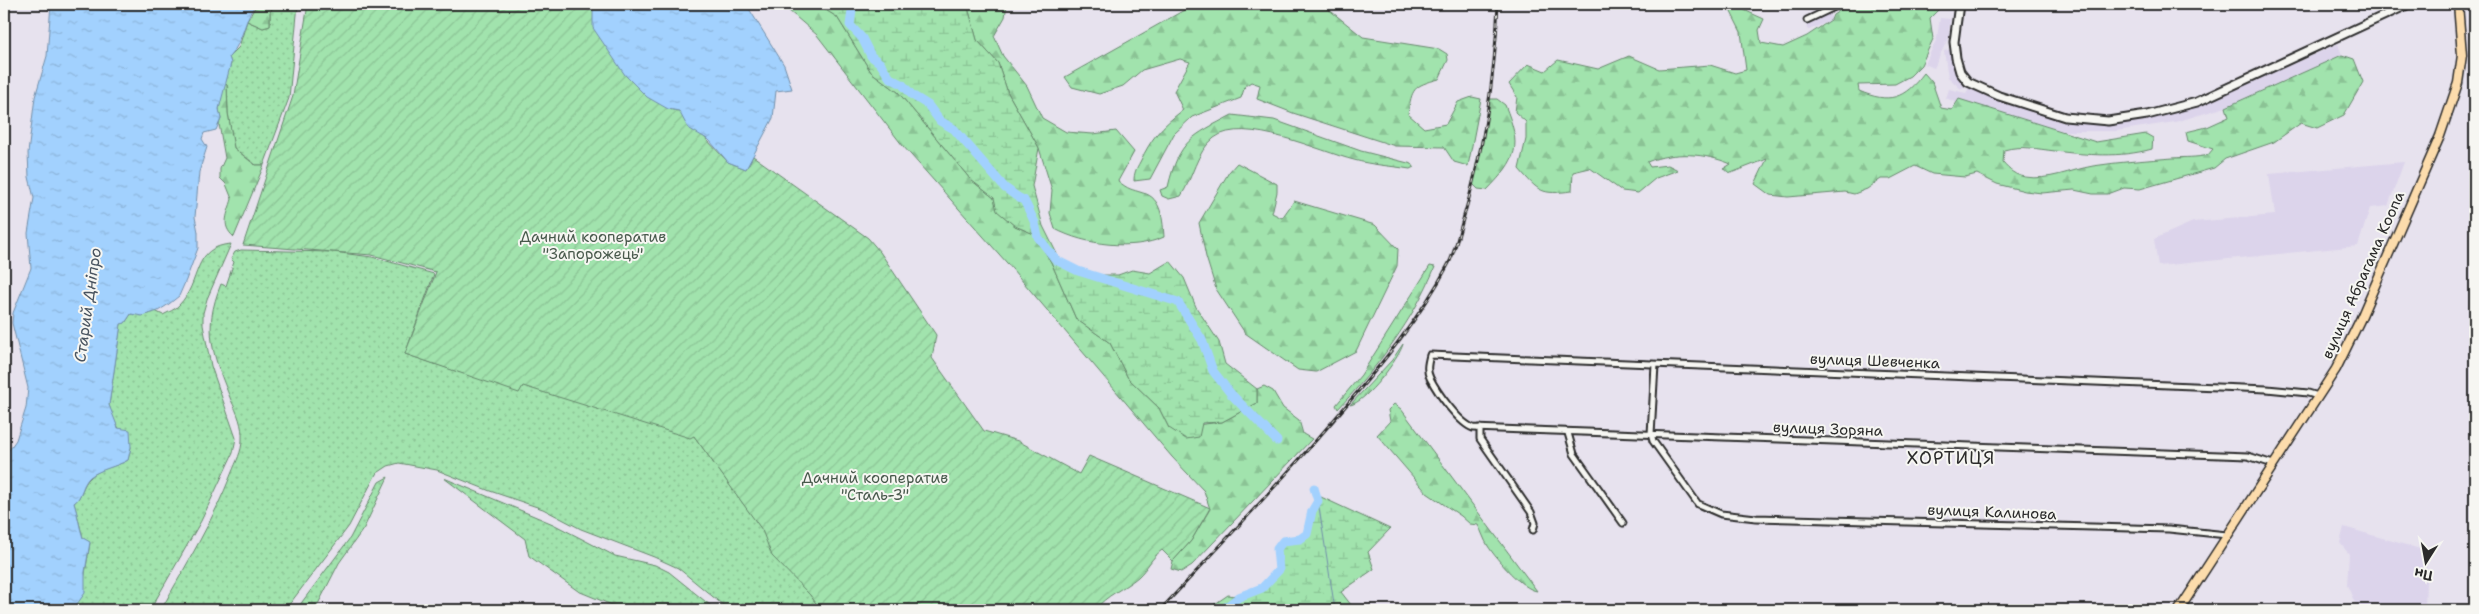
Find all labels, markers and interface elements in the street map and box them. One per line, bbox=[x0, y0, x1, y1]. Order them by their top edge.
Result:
street label: вулиця Абрагама Коопа bbox=[2317, 187, 2409, 362]
park label: Дачний кооператив "Запорожець" bbox=[520, 227, 666, 264]
water label: Старий Дніпро bbox=[69, 246, 106, 364]
street label: вулиця Шевченка bbox=[1810, 349, 1941, 373]
street label: вулиця Зоряна bbox=[1773, 417, 1884, 441]
district label: ХОРТИЦЯ bbox=[1907, 446, 1995, 470]
park label: Дачний кооператив "Сталь-3" bbox=[802, 468, 948, 505]
street label: вулиця Калинова bbox=[1927, 500, 2058, 524]
north arrow bbox=[2402, 536, 2452, 586]
text: Пн bbox=[2413, 564, 2434, 585]

